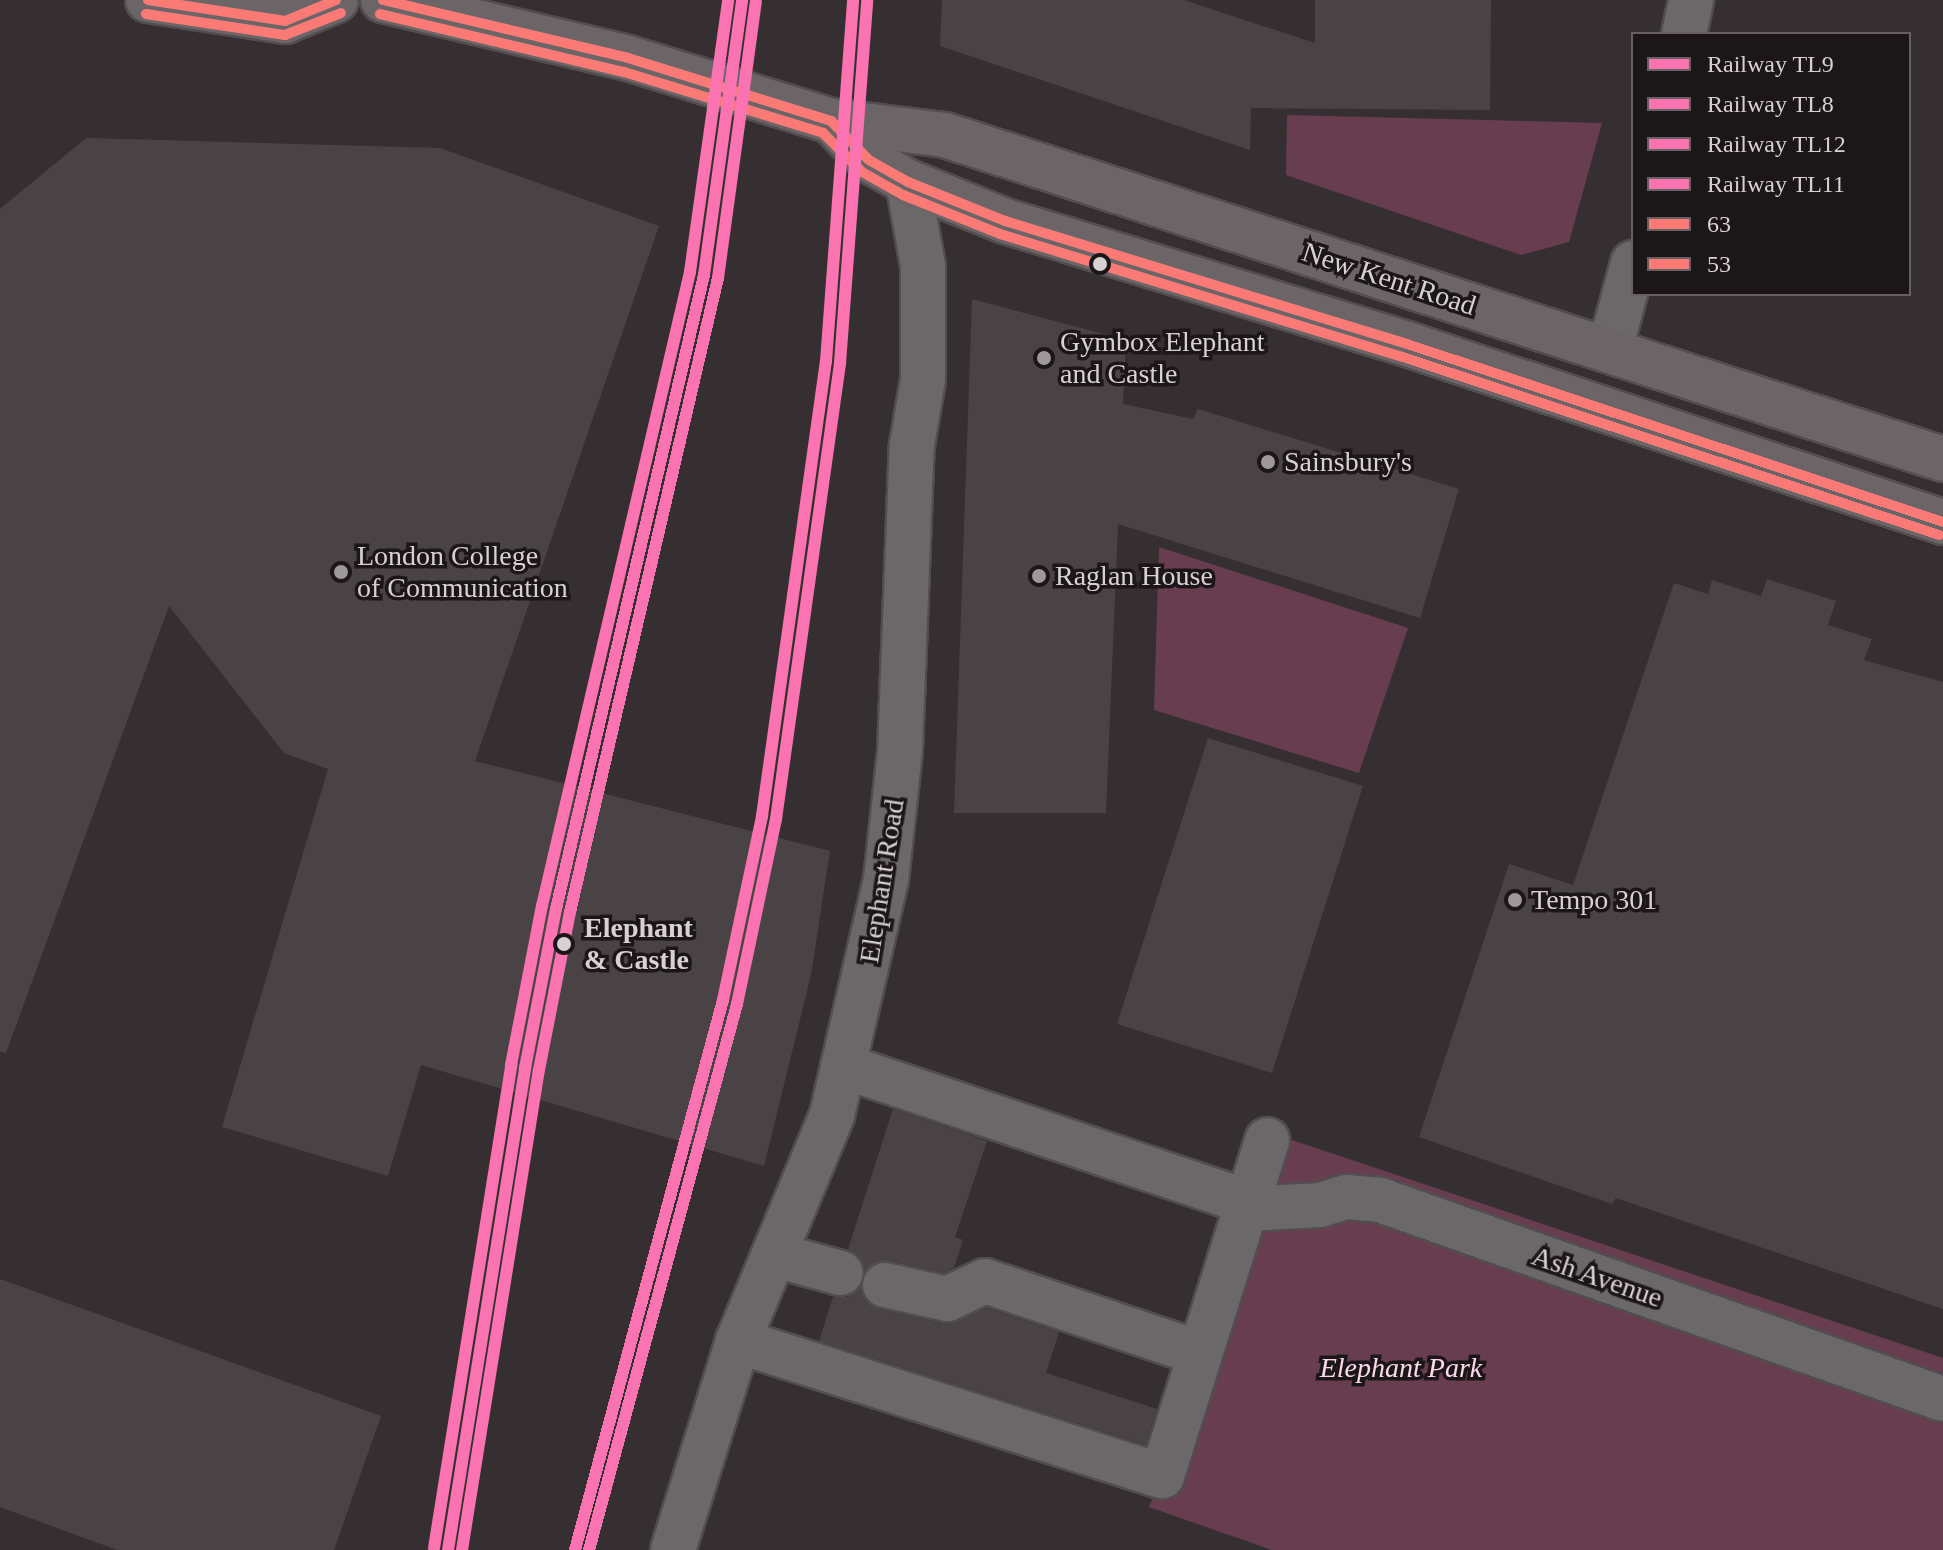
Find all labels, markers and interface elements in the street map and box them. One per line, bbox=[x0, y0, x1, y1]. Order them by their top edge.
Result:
legend bbox=[1631, 32, 1911, 296]
text: Railway TL9 bbox=[1707, 51, 1834, 77]
text: Railway TL8 bbox=[1707, 91, 1834, 117]
text: Railway TL12 bbox=[1707, 131, 1846, 157]
text: Railway TL11 bbox=[1707, 171, 1845, 197]
text: 63 bbox=[1707, 211, 1731, 237]
street label: New Kent Road bbox=[1298, 235, 1480, 323]
text: 53 bbox=[1707, 251, 1731, 277]
unlabelled marker bbox=[1092, 256, 1108, 272]
place label: Gymbox Elephant and Castle bbox=[1060, 325, 1265, 391]
marker: Gymbox Elephant and Castle bbox=[1035, 349, 1053, 367]
place label: Sainsbury's bbox=[1284, 445, 1412, 479]
marker: Sainsbury's bbox=[1259, 453, 1277, 471]
place label: London College of Communication bbox=[357, 539, 568, 605]
place label: Raglan House bbox=[1055, 559, 1213, 593]
marker: London College of Communication bbox=[332, 563, 350, 581]
marker: Raglan House bbox=[1030, 567, 1048, 585]
street label: Elephant Road bbox=[852, 797, 912, 965]
place label: Tempo 301 bbox=[1531, 883, 1657, 917]
marker: Tempo 301 bbox=[1506, 891, 1524, 909]
place label: Elephant & Castle bbox=[584, 911, 693, 977]
marker: Elephant & Castle bbox=[551, 931, 577, 957]
street label: Ash Avenue bbox=[1527, 1239, 1667, 1315]
park label: Elephant Park bbox=[1320, 1351, 1482, 1385]

